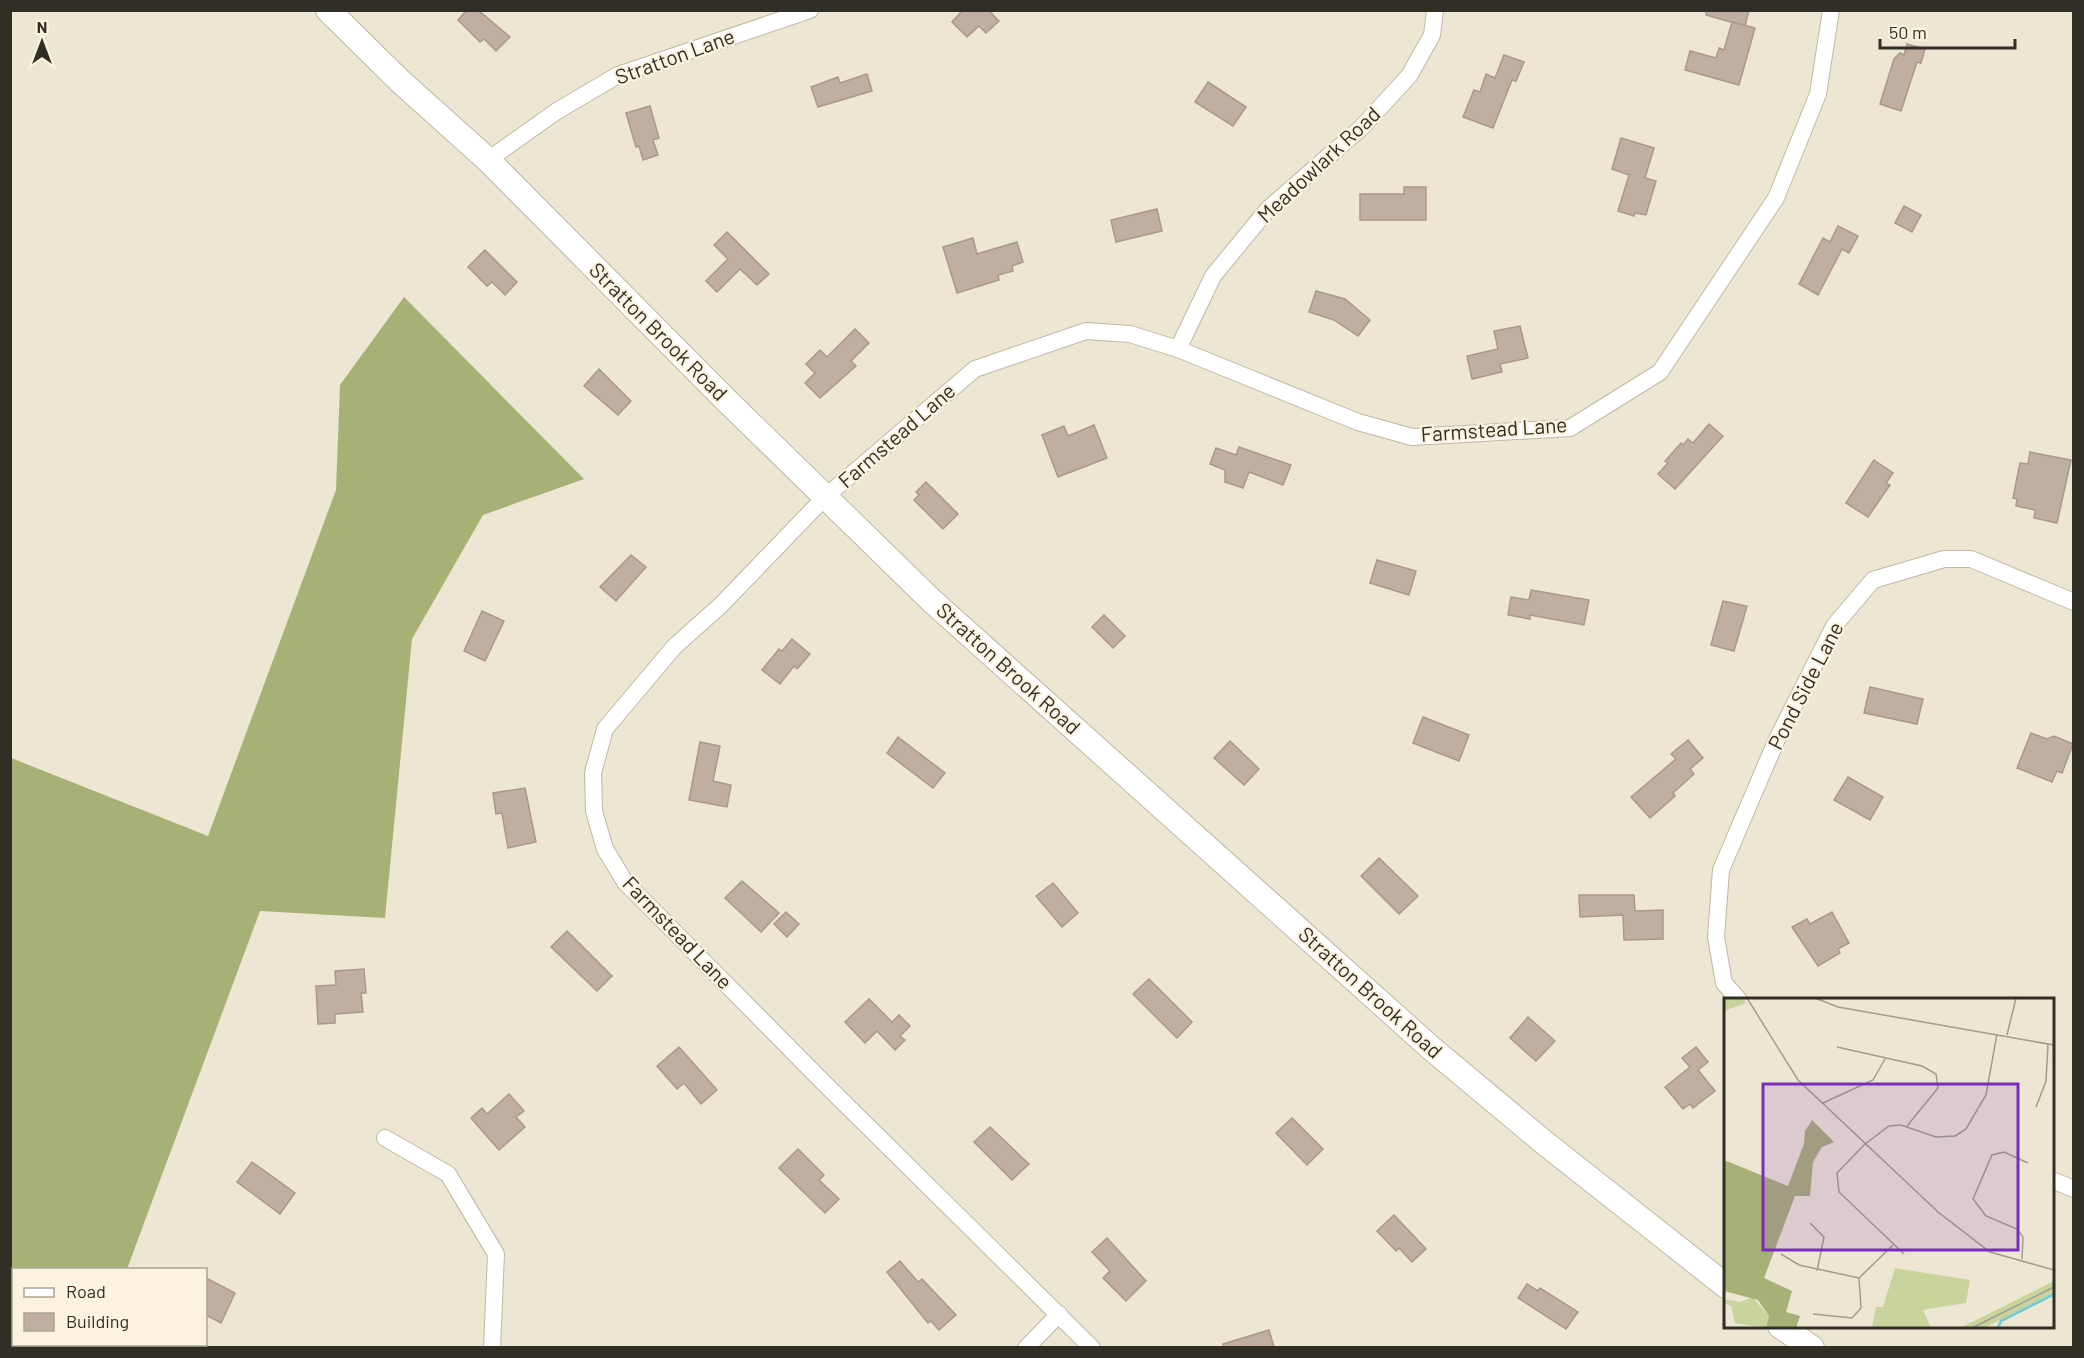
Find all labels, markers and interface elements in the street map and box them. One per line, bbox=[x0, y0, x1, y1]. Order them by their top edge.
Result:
north arrow bbox=[12, 12, 72, 72]
scale bar bbox=[1880, 12, 2015, 50]
text: N bbox=[37, 17, 47, 36]
text: 50 m bbox=[1889, 21, 1927, 43]
street label: Stratton Lane bbox=[611, 22, 738, 89]
street label: Meadowlark Road bbox=[1251, 101, 1385, 227]
street label: Stratton Brook Road bbox=[585, 257, 733, 405]
street label: Farmstead Lane bbox=[832, 377, 960, 492]
street label: Farmstead Lane bbox=[1420, 411, 1568, 446]
street label: Stratton Brook Road bbox=[932, 597, 1086, 739]
street label: Pond Side Lane bbox=[1762, 617, 1848, 753]
street label: Farmstead Lane bbox=[618, 870, 738, 993]
street label: Stratton Brook Road bbox=[1294, 921, 1448, 1063]
inset map bbox=[1724, 998, 2054, 1328]
legend bbox=[12, 1268, 207, 1346]
text: Road bbox=[66, 1280, 106, 1302]
text: Building bbox=[66, 1310, 129, 1332]

